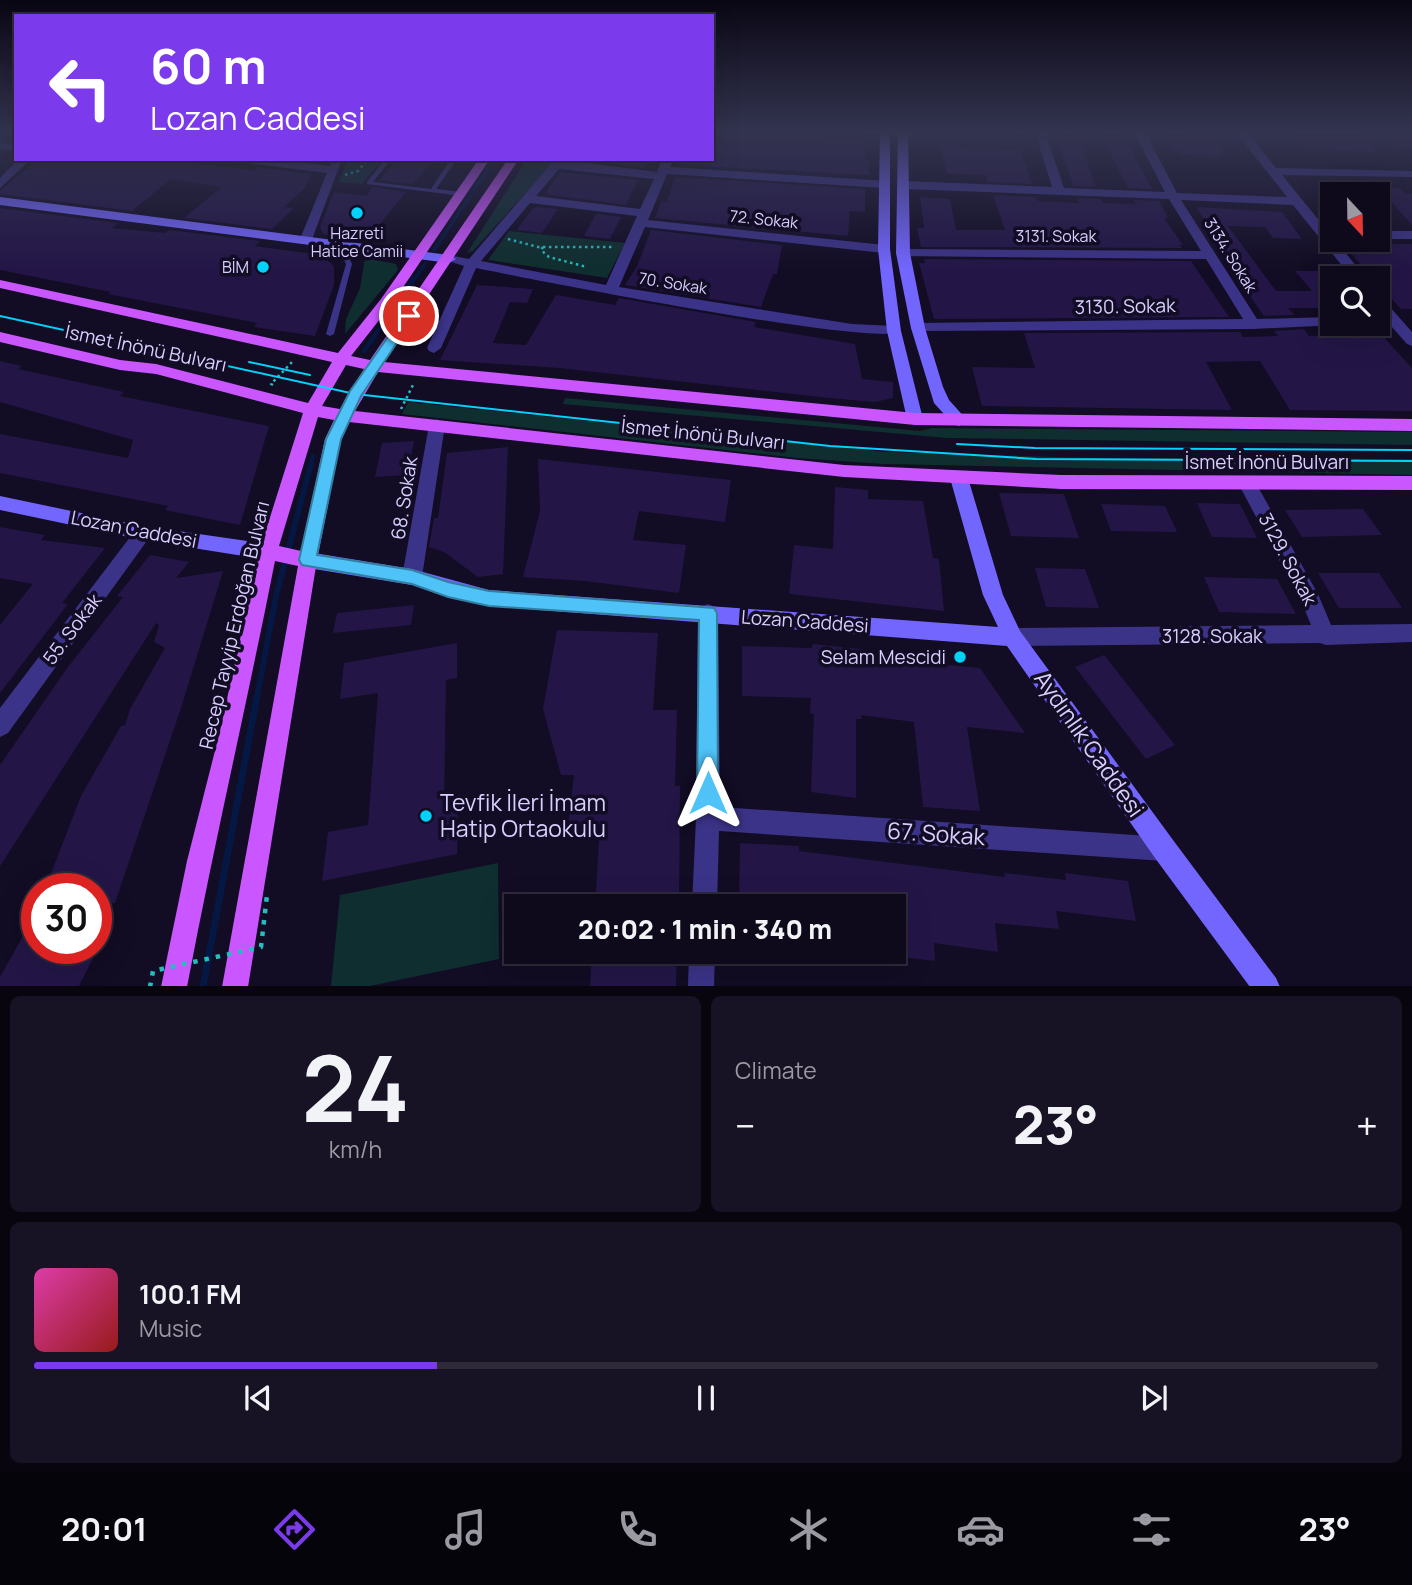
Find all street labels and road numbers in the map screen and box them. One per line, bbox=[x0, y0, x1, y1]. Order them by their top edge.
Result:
street label: 72. Sokak bbox=[729, 204, 800, 234]
street label: 3134. Sokak bbox=[1199, 213, 1263, 298]
street label: 3131. Sokak bbox=[1016, 225, 1097, 247]
street label: 70. Sokak bbox=[637, 267, 710, 299]
street label: 3130. Sokak bbox=[1074, 292, 1176, 320]
street label: İsmet İnönü Bulvarı bbox=[63, 318, 229, 378]
street label: İsmet İnönü Bulvarı bbox=[620, 412, 786, 456]
street label: İsmet İnönü Bulvarı bbox=[1185, 449, 1349, 475]
street label: 68. Sokak bbox=[385, 454, 423, 541]
street label: Recep Tayyip Erdoğan Bulvarı bbox=[193, 498, 275, 752]
street label: Lozan Caddesi bbox=[69, 504, 199, 554]
street label: 3129. Sokak bbox=[1253, 508, 1323, 610]
street label: 55. Sokak bbox=[37, 588, 108, 670]
street label: Lozan Caddesi bbox=[740, 604, 870, 638]
street label: 3128. Sokak bbox=[1162, 623, 1263, 649]
street label: Aydınlık Caddesi bbox=[1027, 664, 1152, 823]
street label: 67. Sokak bbox=[886, 814, 987, 852]

